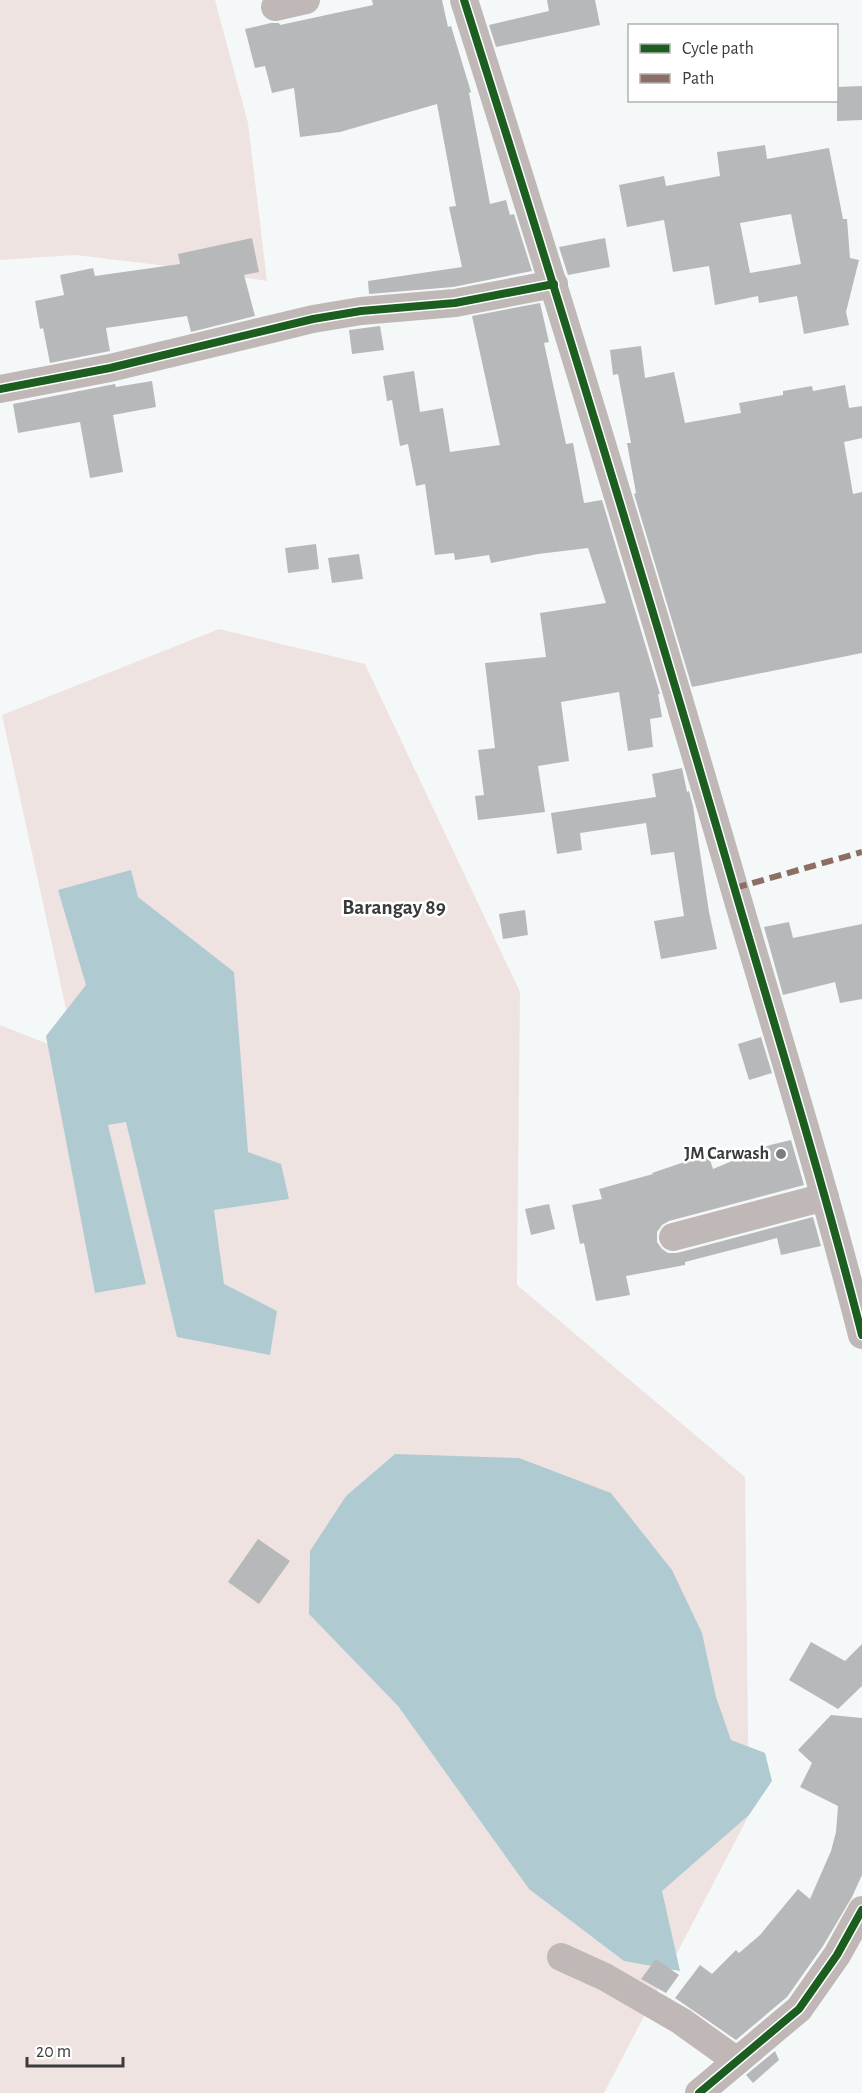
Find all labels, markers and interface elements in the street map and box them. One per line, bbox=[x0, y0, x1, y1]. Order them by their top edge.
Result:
legend bbox=[628, 24, 838, 102]
text: Cycle path bbox=[682, 40, 754, 58]
text: Path bbox=[682, 70, 714, 88]
district label: Barangay 89 bbox=[342, 897, 446, 918]
place label: JM Carwash bbox=[684, 1145, 769, 1163]
marker: JM Carwash bbox=[774, 1147, 788, 1161]
scale bar bbox=[27, 2030, 123, 2068]
text: 20 m bbox=[36, 2043, 71, 2061]

